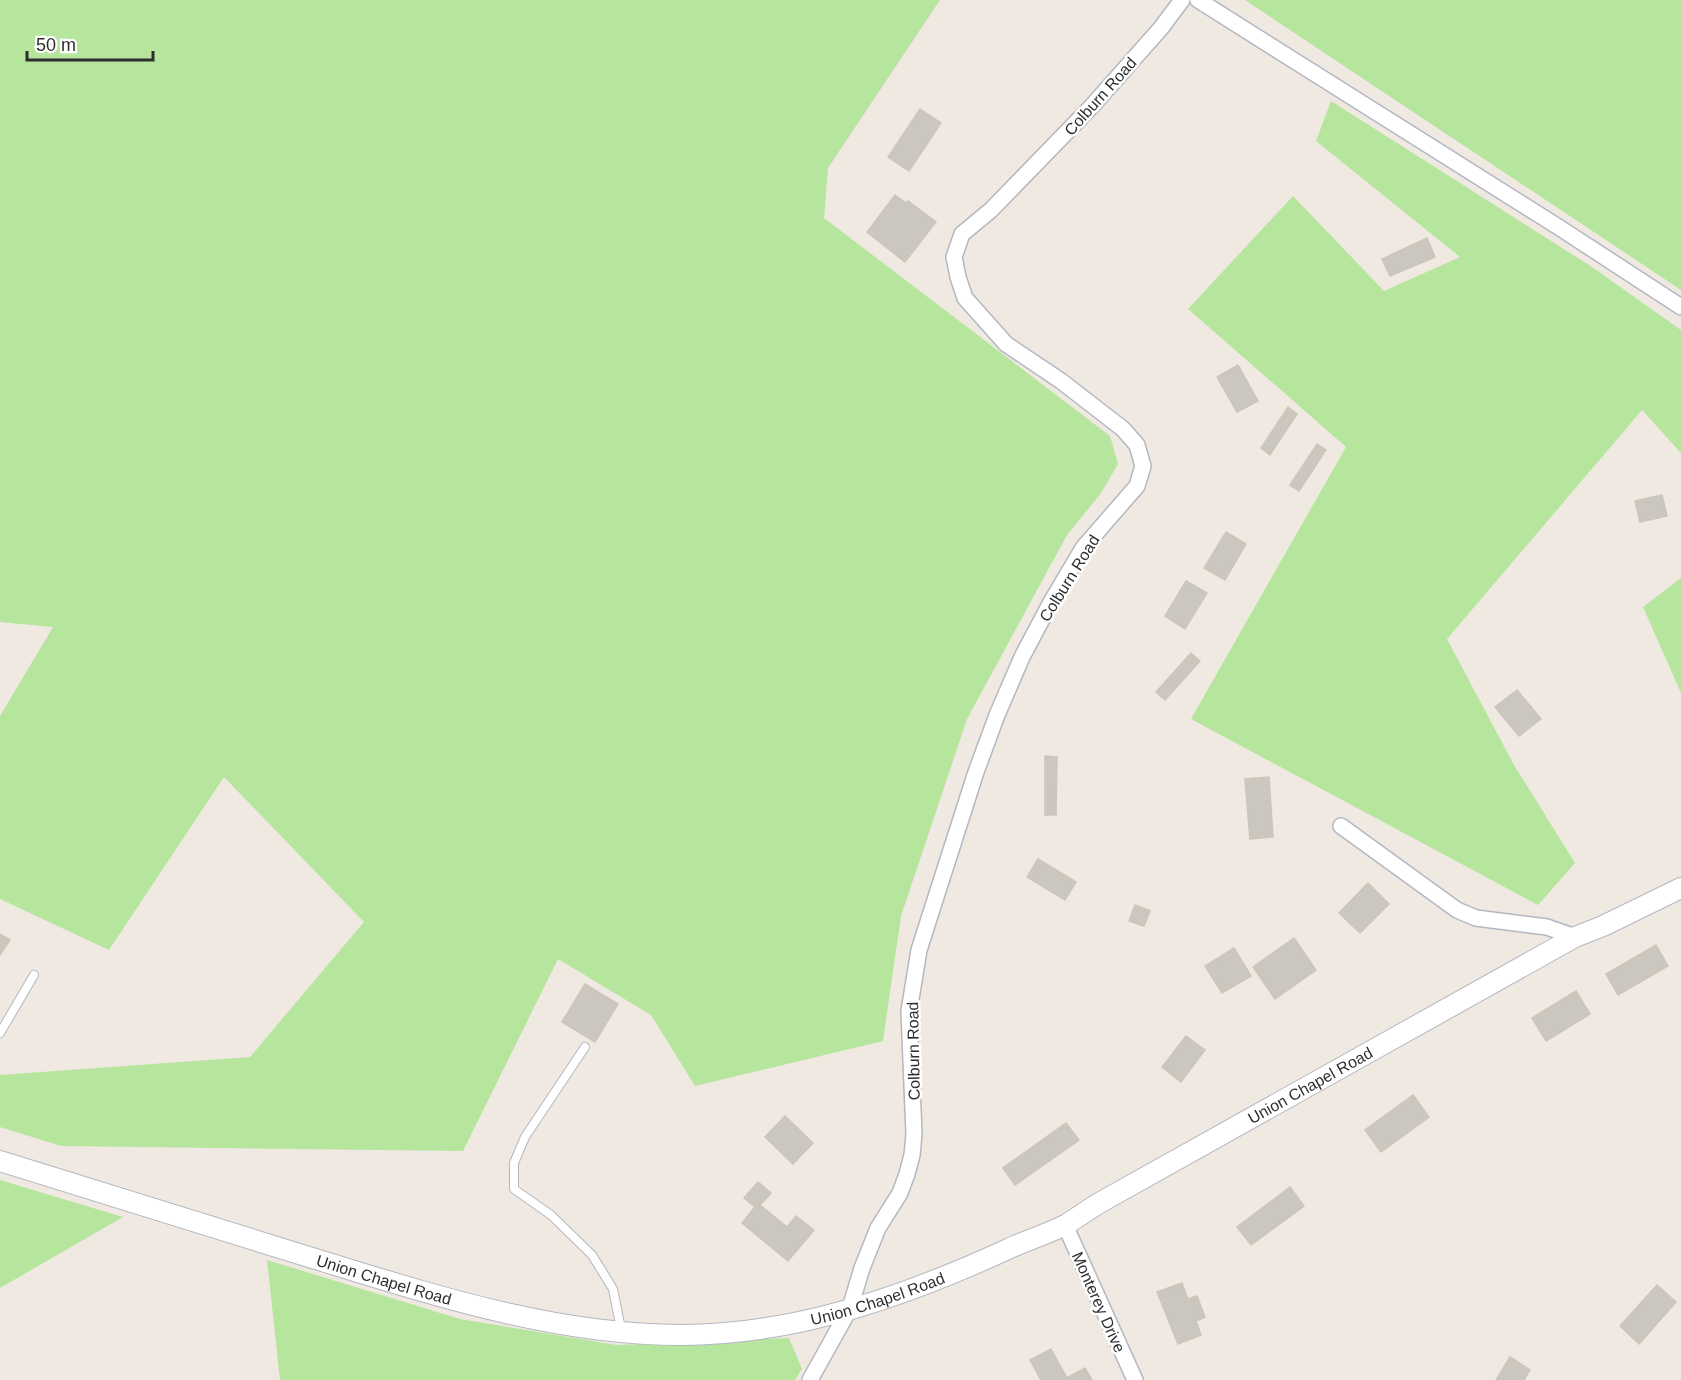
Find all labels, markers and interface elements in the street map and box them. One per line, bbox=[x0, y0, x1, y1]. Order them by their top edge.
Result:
scale bar bbox=[27, 24, 153, 62]
text: 50 m bbox=[36, 35, 76, 55]
street label: Colburn Road bbox=[1061, 54, 1140, 139]
street label: Colburn Road bbox=[1036, 532, 1103, 625]
street label: Colburn Road bbox=[904, 1001, 923, 1100]
street label: Union Chapel Road bbox=[1245, 1044, 1375, 1127]
street label: Monterey Drive bbox=[1069, 1249, 1128, 1355]
street label: Union Chapel Road bbox=[314, 1252, 453, 1308]
street label: Union Chapel Road bbox=[809, 1269, 947, 1328]

